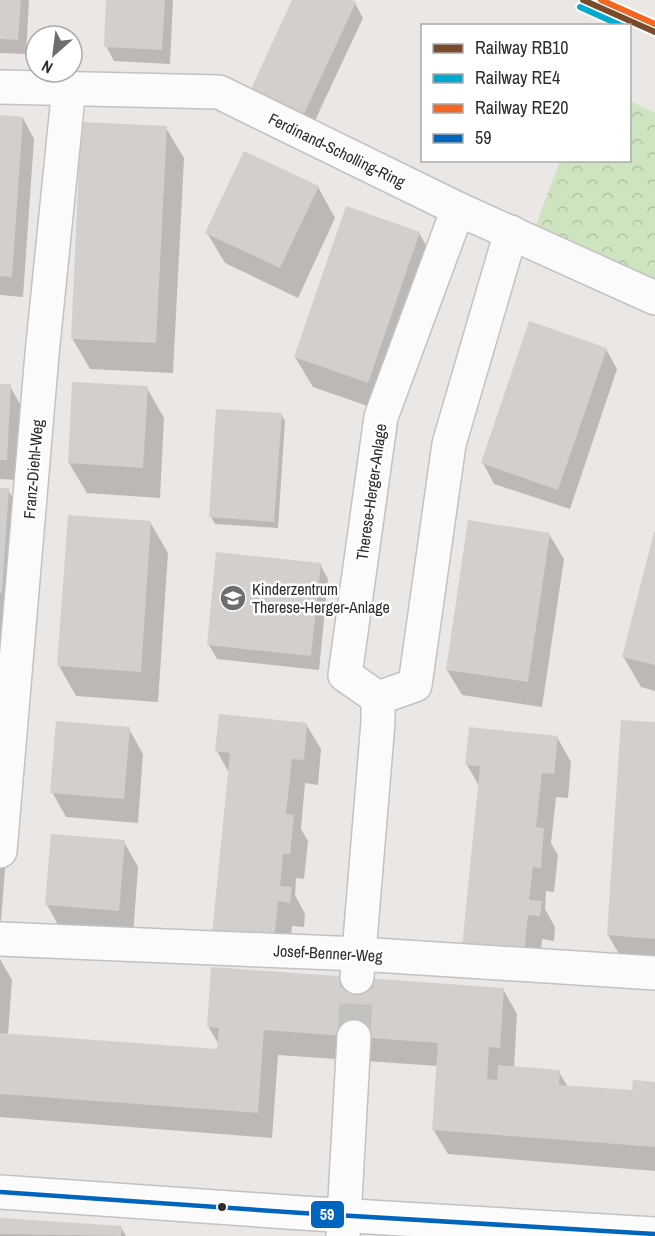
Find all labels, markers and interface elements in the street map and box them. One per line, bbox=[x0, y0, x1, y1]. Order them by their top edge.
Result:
north arrow bbox=[24, 24, 84, 84]
legend bbox=[421, 24, 631, 162]
text: Railway RB10 bbox=[475, 35, 569, 60]
text: N bbox=[38, 55, 56, 79]
text: Railway RE4 bbox=[475, 65, 560, 90]
text: Railway RE20 bbox=[475, 95, 569, 120]
street label: Ferdinand-Scholling-Ring bbox=[265, 107, 410, 193]
text: 59 bbox=[475, 125, 491, 150]
street label: Franz-Diehl-Weg bbox=[18, 418, 48, 520]
street label: Therese-Herger-Anlage bbox=[351, 422, 391, 562]
place label: Kinderzentrum Therese-Herger-Anlage bbox=[252, 578, 390, 618]
school or university icon: Kinderzentrum Therese-Herger-Anlage bbox=[218, 583, 248, 613]
street label: Josef-Benner-Weg bbox=[273, 939, 384, 967]
line badge: 59 bbox=[310, 1200, 345, 1229]
unlabelled marker bbox=[216, 1201, 228, 1213]
text: 59 bbox=[320, 1203, 334, 1225]

